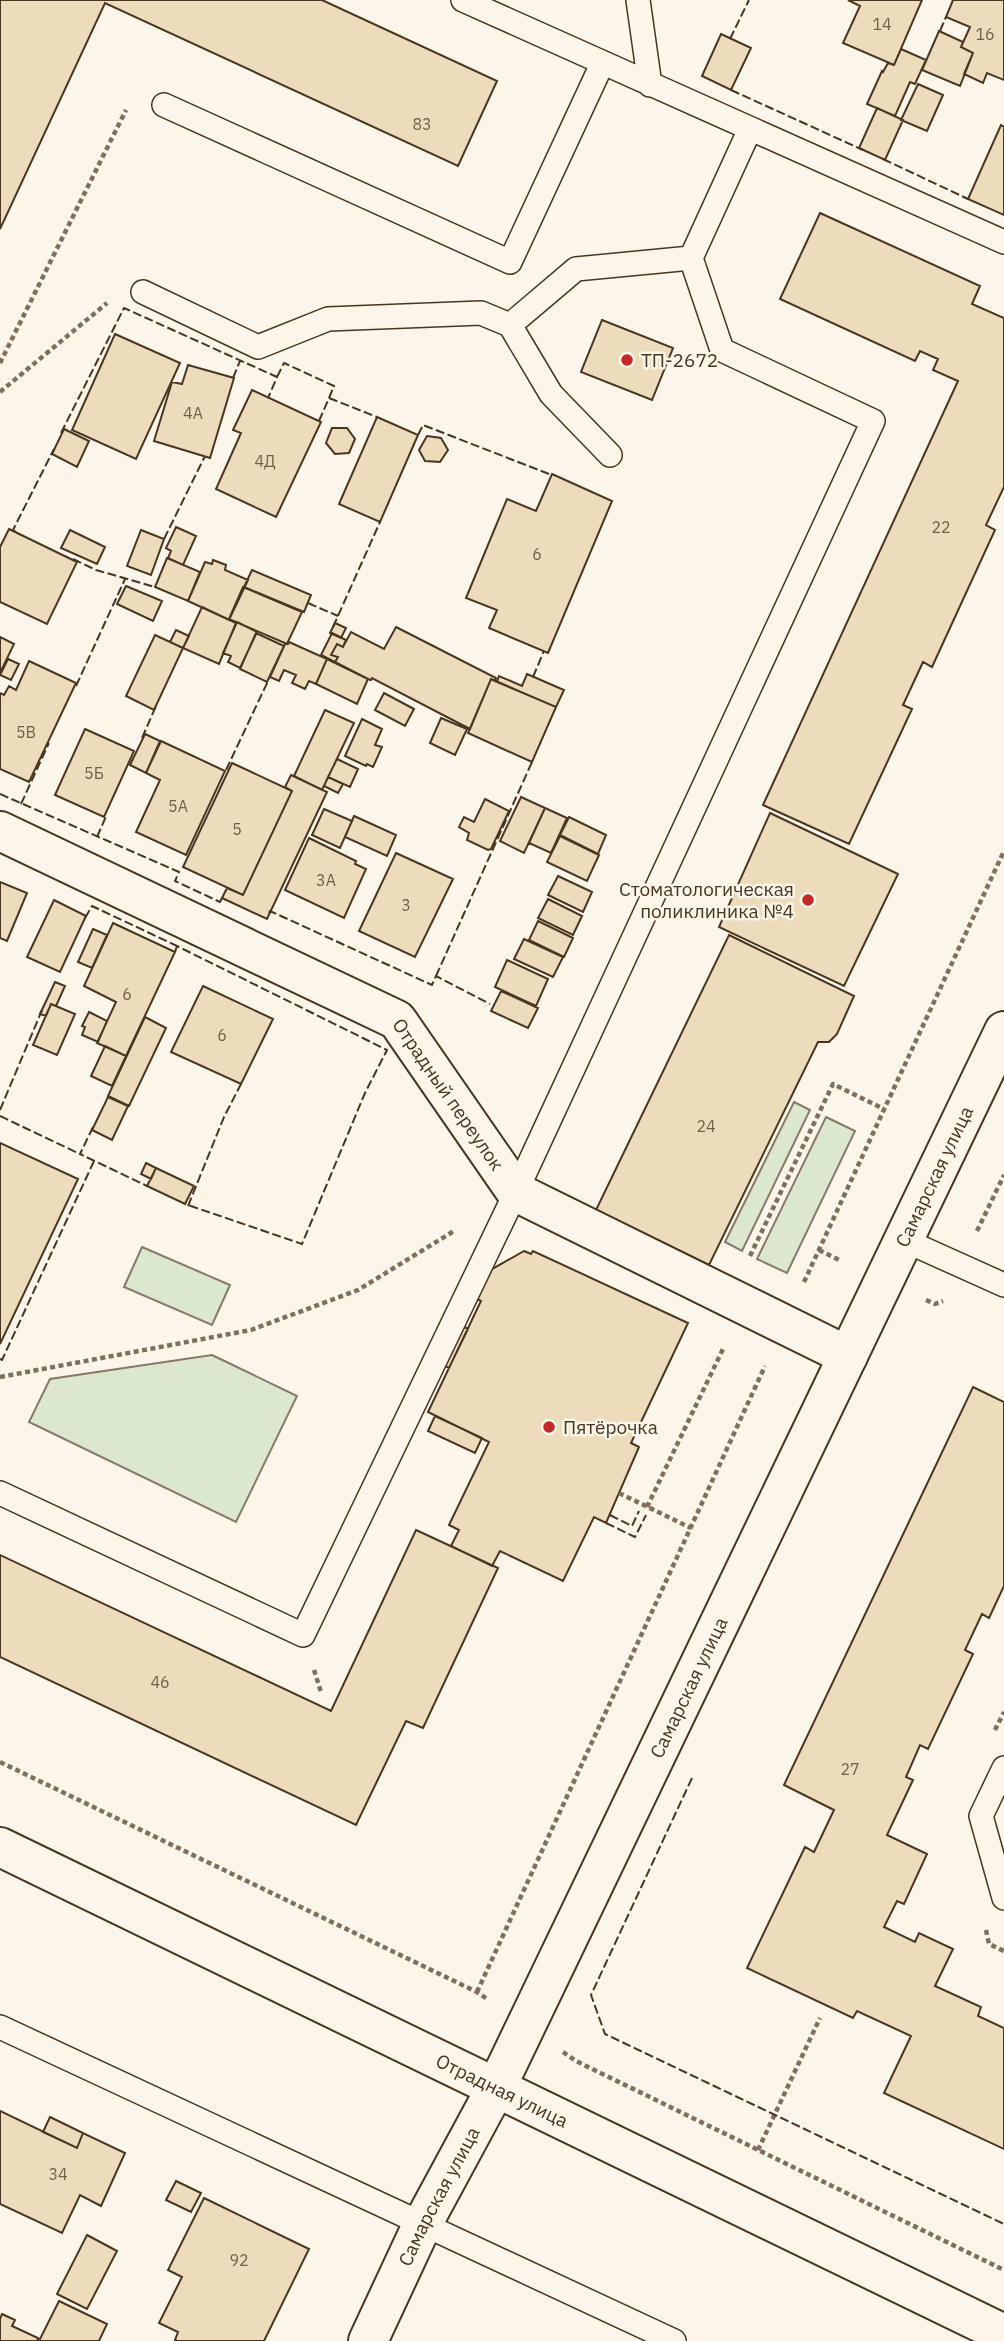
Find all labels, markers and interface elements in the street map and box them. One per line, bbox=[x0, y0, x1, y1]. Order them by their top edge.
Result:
house number: 14 bbox=[872, 14, 892, 34]
house number: 16 bbox=[975, 24, 995, 44]
house number: 83 bbox=[412, 114, 432, 134]
place label: ТП-2672 bbox=[641, 348, 718, 372]
marker: ТП-2672 bbox=[619, 352, 635, 368]
house number: 4А bbox=[183, 403, 203, 423]
house number: 4Д bbox=[254, 451, 276, 471]
house number: 22 bbox=[931, 517, 951, 537]
house number: 6 bbox=[532, 544, 542, 564]
house number: 5В bbox=[16, 722, 36, 742]
house number: 5Б bbox=[84, 763, 104, 783]
house number: 5А bbox=[168, 796, 188, 816]
house number: 5 bbox=[232, 819, 242, 839]
house number: 3А bbox=[316, 870, 336, 890]
place label: Стоматологическая поликлиника №4 bbox=[619, 877, 794, 923]
marker: Стоматологическая поликлиника №4 bbox=[800, 892, 816, 908]
house number: 3 bbox=[401, 895, 411, 915]
house number: 6 bbox=[122, 984, 132, 1004]
street label: Отрадный переулок bbox=[387, 1014, 509, 1175]
house number: 6 bbox=[217, 1025, 227, 1045]
street label: Самарская улица bbox=[890, 1102, 978, 1251]
house number: 24 bbox=[696, 1116, 716, 1136]
place label: Пятёрочка bbox=[563, 1415, 658, 1439]
marker: Пятёрочка bbox=[541, 1419, 557, 1435]
street label: Самарская улица bbox=[644, 1613, 733, 1762]
house number: 46 bbox=[150, 1672, 170, 1692]
house number: 27 bbox=[840, 1759, 860, 1779]
street label: Отрадная улица bbox=[432, 2048, 572, 2133]
street label: Самарская улица bbox=[393, 2123, 485, 2270]
house number: 34 bbox=[48, 2164, 68, 2184]
house number: 92 bbox=[229, 2250, 249, 2270]

